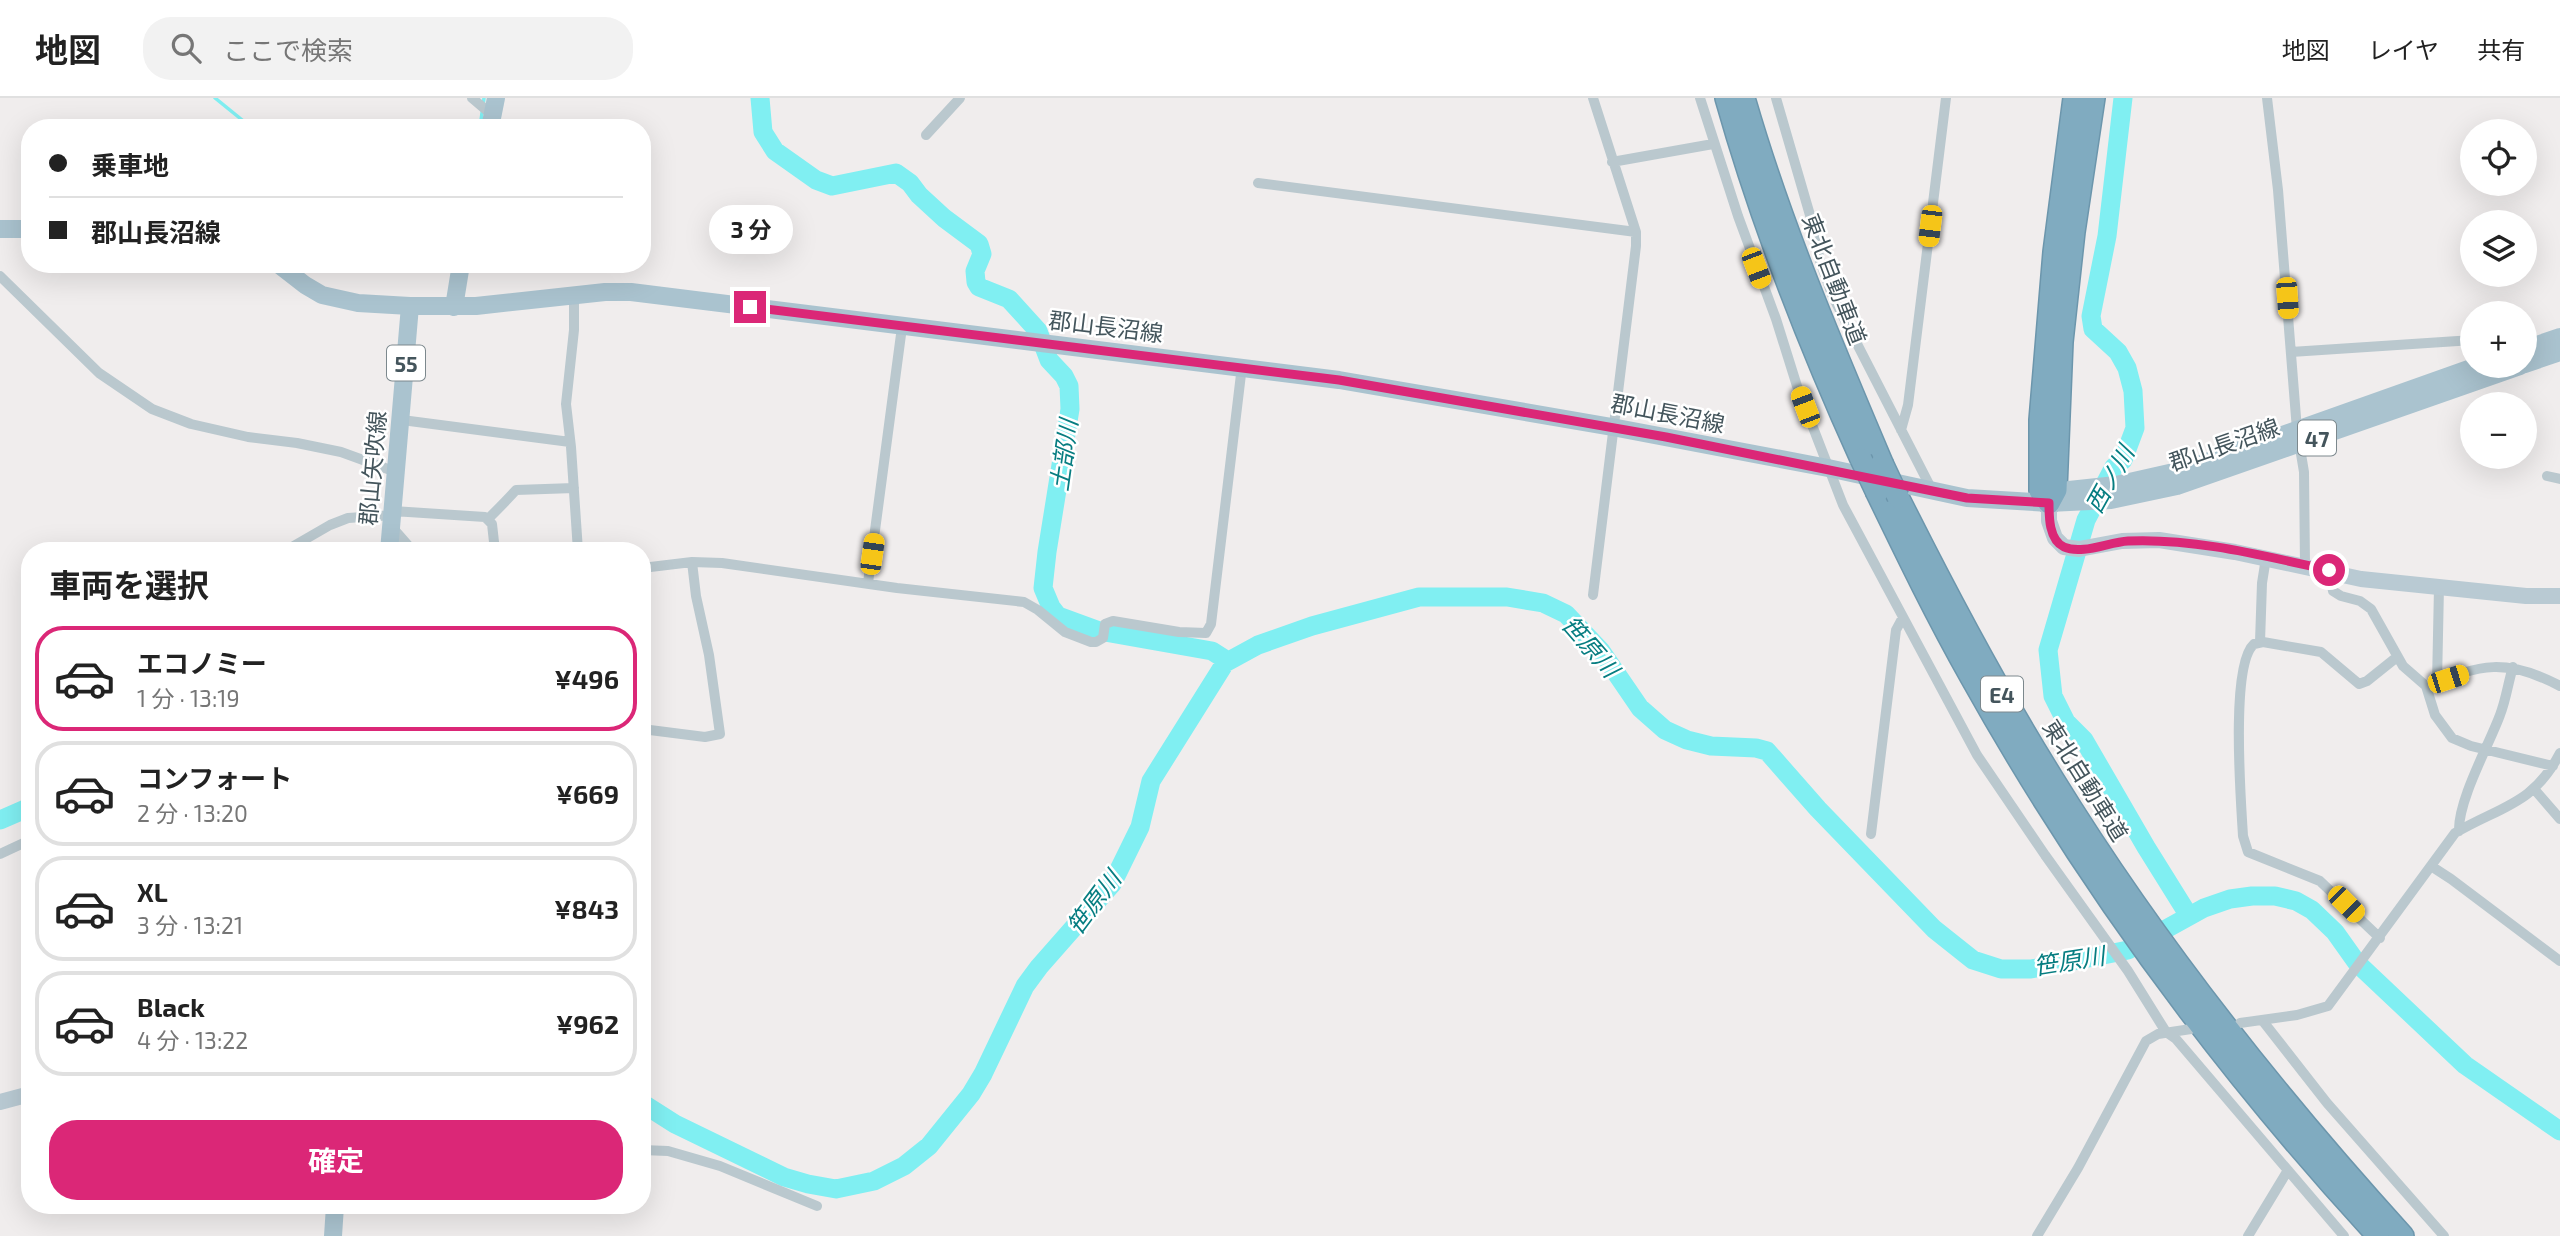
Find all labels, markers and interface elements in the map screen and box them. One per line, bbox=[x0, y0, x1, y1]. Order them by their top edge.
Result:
search box bbox=[143, 17, 633, 80]
text: 地図 bbox=[35, 29, 101, 69]
icon: search bbox=[167, 29, 205, 67]
text: ここで検索 bbox=[223, 34, 353, 65]
text: 地図 bbox=[2282, 35, 2330, 64]
text: レイヤ bbox=[2368, 35, 2439, 64]
text: 共有 bbox=[2477, 35, 2525, 64]
map controls bbox=[2460, 119, 2537, 469]
button: locate bbox=[2460, 119, 2537, 196]
text: 乗車地 bbox=[91, 149, 169, 180]
car bbox=[1918, 204, 1943, 248]
callout: 3 分 bbox=[708, 206, 792, 254]
street label: 東北自動車道 bbox=[1797, 210, 1873, 348]
button: layers bbox=[2460, 210, 2537, 287]
text: 3 分 bbox=[730, 215, 772, 243]
text: 郡山長沼線 bbox=[91, 216, 221, 247]
car bbox=[1739, 245, 1774, 291]
car bbox=[2276, 276, 2299, 320]
route end bbox=[734, 291, 766, 323]
button: + bbox=[2460, 301, 2537, 378]
street label: 郡山長沼線 bbox=[1047, 305, 1165, 347]
road number: 55 bbox=[387, 345, 425, 380]
car bbox=[1788, 384, 1823, 430]
street label: 郡山長沼線 bbox=[1609, 388, 1727, 438]
button: − bbox=[2460, 392, 2537, 469]
street label: 郡山矢吹線 bbox=[353, 409, 391, 527]
street label: 郡山長沼線 bbox=[2165, 412, 2283, 476]
water label: 土部川 bbox=[1044, 414, 1083, 493]
road number: 47 bbox=[2298, 420, 2336, 456]
water label: 西ノ川 bbox=[2079, 438, 2141, 518]
car bbox=[859, 532, 886, 576]
route start bbox=[2313, 554, 2345, 586]
text: 車両を選択 bbox=[49, 565, 209, 603]
water label: 笹原川 bbox=[1556, 609, 1628, 685]
icon: car bbox=[53, 647, 116, 710]
text: エコノミー bbox=[137, 647, 267, 678]
text: ¥496 bbox=[554, 663, 619, 694]
car bbox=[2425, 663, 2472, 695]
road number: E4 bbox=[1981, 676, 2023, 712]
text: 1 分 · 13:19 bbox=[137, 684, 240, 712]
street label: 東北自動車道 bbox=[2038, 714, 2134, 846]
icon: car bbox=[53, 762, 116, 825]
text: コンフォート bbox=[137, 762, 292, 793]
text: ¥669 bbox=[556, 778, 619, 809]
text: 2 分 · 13:20 bbox=[137, 799, 248, 827]
water label: 笹原川 bbox=[1060, 862, 1128, 939]
text: XL bbox=[137, 876, 168, 907]
icon: car bbox=[53, 877, 116, 940]
car bbox=[2324, 882, 2369, 926]
text: ¥843 bbox=[554, 893, 619, 924]
text: 3 分 · 13:21 bbox=[137, 911, 243, 939]
water label: 笹原川 bbox=[2031, 940, 2110, 980]
text: Black bbox=[137, 991, 205, 1022]
icon: car bbox=[53, 992, 116, 1055]
text: ¥962 bbox=[556, 1008, 619, 1039]
text: 4 分 · 13:22 bbox=[137, 1026, 248, 1054]
button: 確定 bbox=[49, 1120, 623, 1200]

